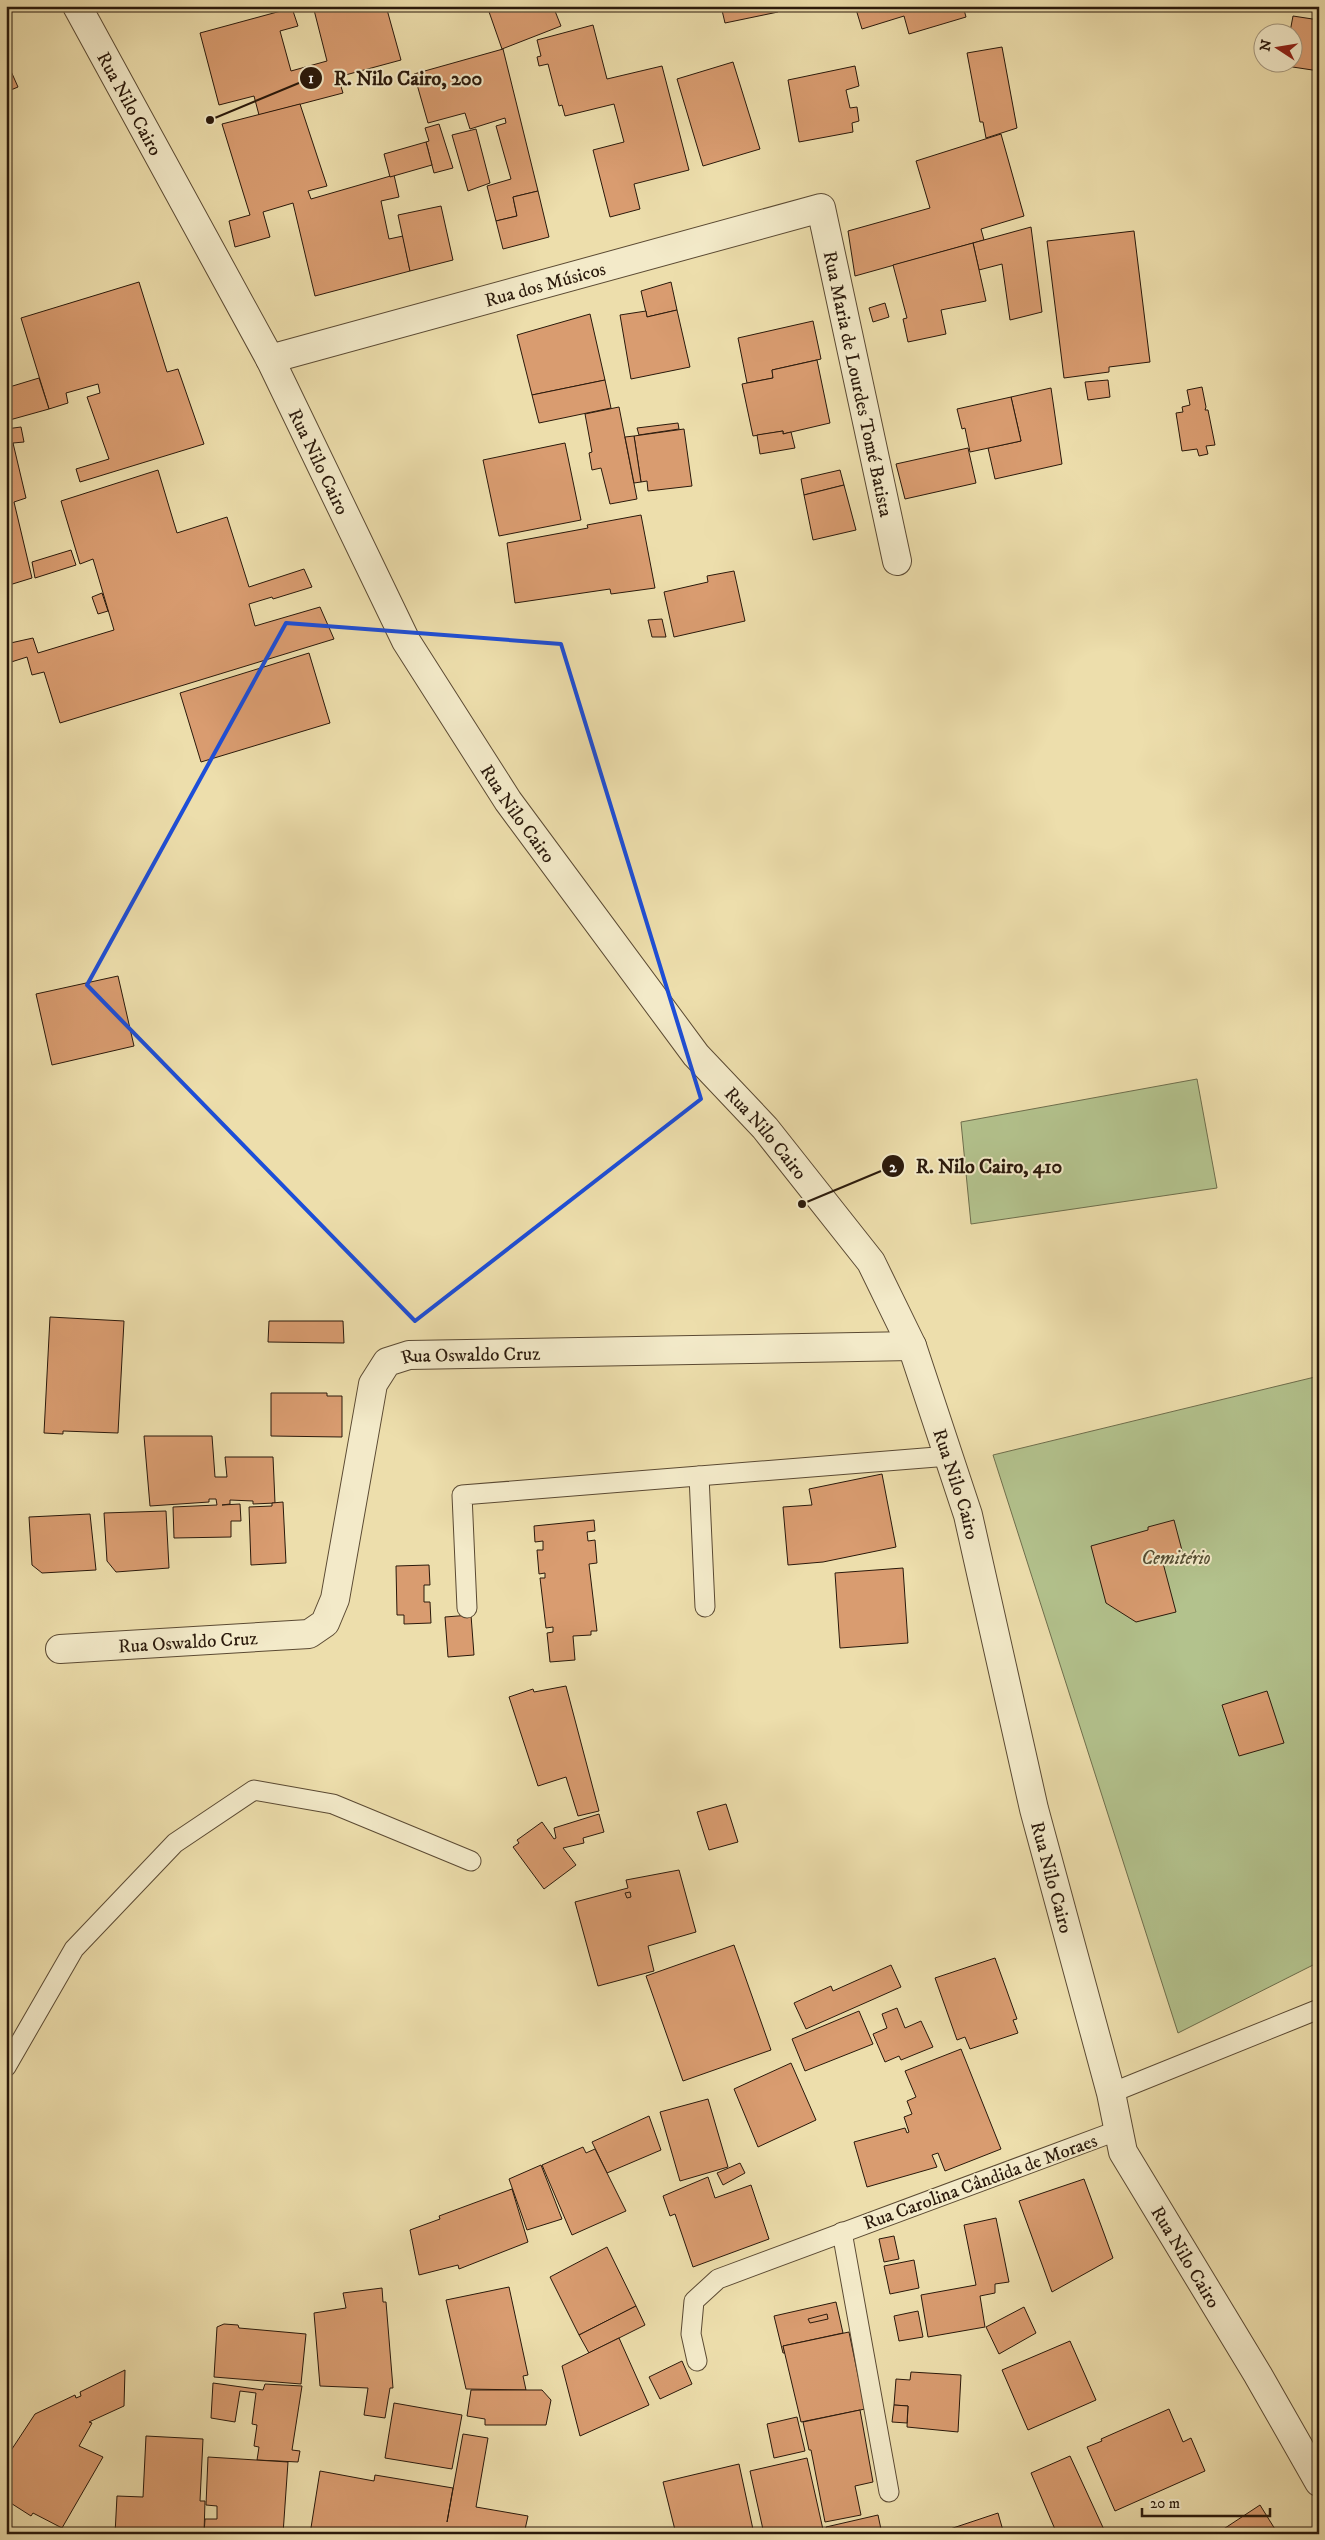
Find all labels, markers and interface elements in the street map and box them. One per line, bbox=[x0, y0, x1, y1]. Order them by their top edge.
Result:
north arrow bbox=[1252, 22, 1302, 72]
text: N bbox=[1256, 38, 1276, 53]
street label: Rua Nilo Cairo bbox=[91, 48, 167, 160]
callout: R. Nilo Cairo, 200 bbox=[299, 60, 492, 95]
text: R. Nilo Cairo, 200 bbox=[334, 67, 482, 92]
text: 1 bbox=[308, 69, 314, 88]
street label: Rua Maria de Lourdes Tomé Batista bbox=[818, 249, 897, 519]
street label: Rua dos Músicos bbox=[482, 258, 608, 313]
street label: Rua Nilo Cairo bbox=[283, 405, 353, 519]
street label: Rua Nilo Cairo bbox=[475, 761, 560, 868]
street label: Rua Nilo Cairo bbox=[719, 1083, 811, 1185]
callout: R. Nilo Cairo, 410 bbox=[881, 1149, 1073, 1184]
text: R. Nilo Cairo, 410 bbox=[916, 1155, 1063, 1180]
text: 2 bbox=[889, 1158, 897, 1177]
street label: Rua Oswaldo Cruz bbox=[398, 1343, 541, 1370]
street label: Rua Nilo Cairo bbox=[927, 1426, 983, 1542]
park label: Cemitério bbox=[1141, 1547, 1211, 1570]
street label: Rua Oswaldo Cruz bbox=[117, 1627, 258, 1658]
street label: Rua Nilo Cairo bbox=[1025, 1819, 1077, 1936]
street label: Rua Carolina Cândida de Moraes bbox=[860, 2129, 1101, 2235]
street label: Rua Nilo Cairo bbox=[1145, 2202, 1225, 2312]
scale bar bbox=[1142, 2485, 1270, 2517]
text: 20 m bbox=[1150, 2494, 1180, 2513]

